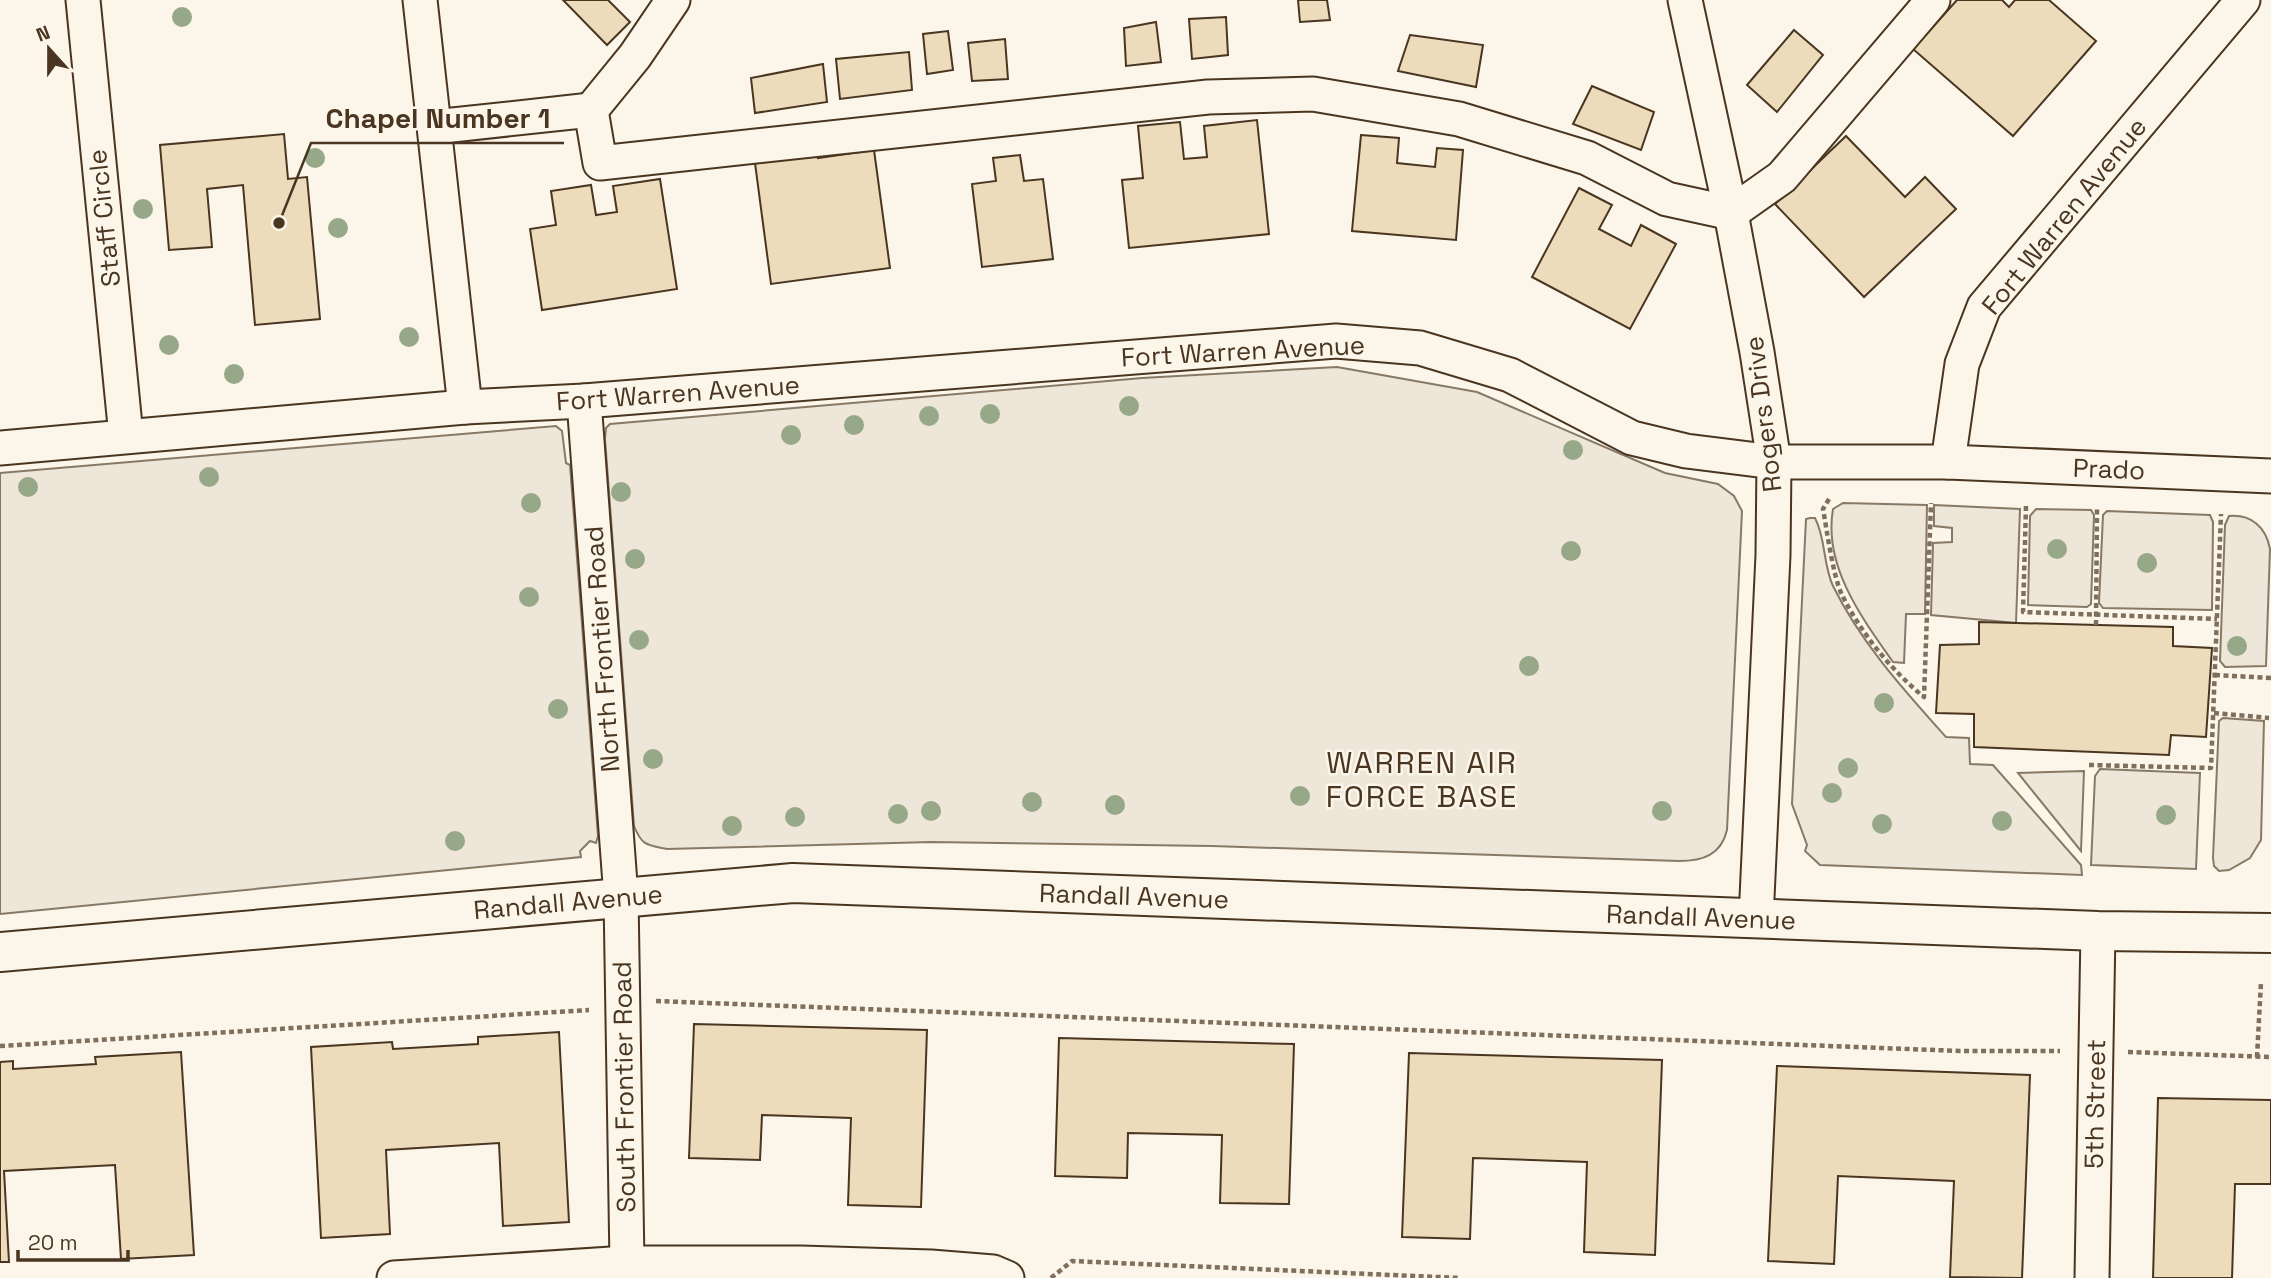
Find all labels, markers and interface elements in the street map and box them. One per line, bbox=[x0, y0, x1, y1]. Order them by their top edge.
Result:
north arrow bbox=[14, 14, 84, 84]
text: N bbox=[33, 20, 54, 48]
callout: Chapel Number 1 bbox=[311, 94, 564, 143]
text: Chapel Number 1 bbox=[326, 100, 550, 136]
street label: Fort Warren Avenue bbox=[1974, 110, 2154, 322]
street label: Staff Circle bbox=[80, 148, 128, 288]
street label: Fort Warren Avenue bbox=[1120, 328, 1366, 374]
street label: Rogers Drive bbox=[1737, 334, 1789, 494]
street label: Fort Warren Avenue bbox=[555, 368, 801, 418]
street label: Prado bbox=[2072, 451, 2146, 487]
street label: North Frontier Road bbox=[576, 525, 628, 773]
district label: WARREN AIR FORCE BASE bbox=[1326, 743, 1518, 816]
street label: Randall Avenue bbox=[1039, 876, 1229, 916]
street label: Randall Avenue bbox=[472, 877, 664, 927]
street label: Randall Avenue bbox=[1606, 897, 1796, 937]
street label: South Frontier Road bbox=[605, 961, 643, 1213]
street label: 5th Street bbox=[2077, 1039, 2113, 1169]
scale bar bbox=[18, 1218, 128, 1262]
text: 20 m bbox=[28, 1229, 78, 1256]

